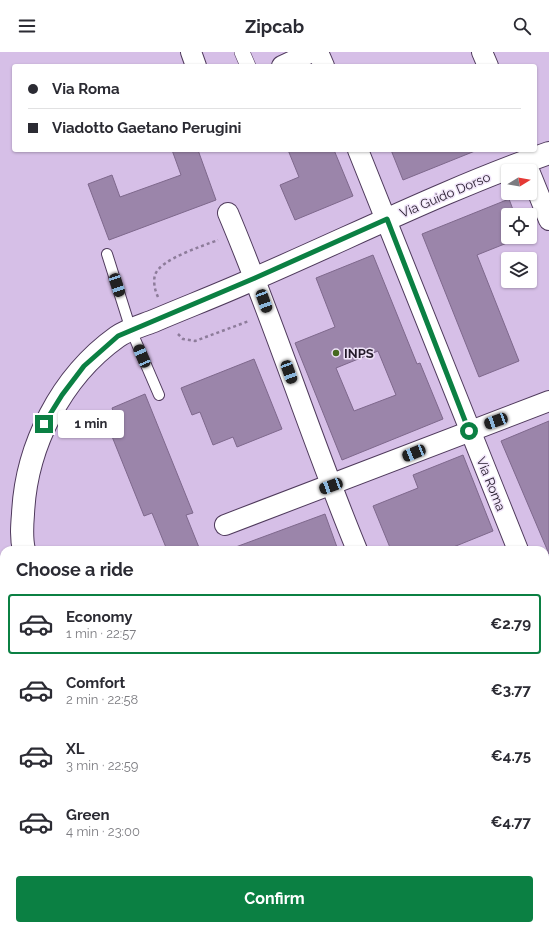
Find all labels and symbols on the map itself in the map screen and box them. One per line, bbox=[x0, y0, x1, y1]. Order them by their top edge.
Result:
north arrow bbox=[501, 164, 537, 200]
street label: Via Guido Dorso bbox=[398, 169, 493, 221]
car bbox=[108, 272, 126, 298]
car bbox=[254, 288, 274, 314]
car bbox=[132, 343, 152, 369]
place label: INPS bbox=[344, 346, 374, 361]
marker: INPS bbox=[331, 348, 341, 358]
car bbox=[279, 359, 299, 385]
callout: 1 min bbox=[58, 410, 124, 438]
car bbox=[483, 411, 509, 431]
route end bbox=[35, 415, 53, 433]
route start bbox=[460, 422, 478, 440]
car bbox=[401, 443, 427, 463]
street label: Via Roma bbox=[473, 455, 509, 513]
car bbox=[318, 476, 344, 496]

